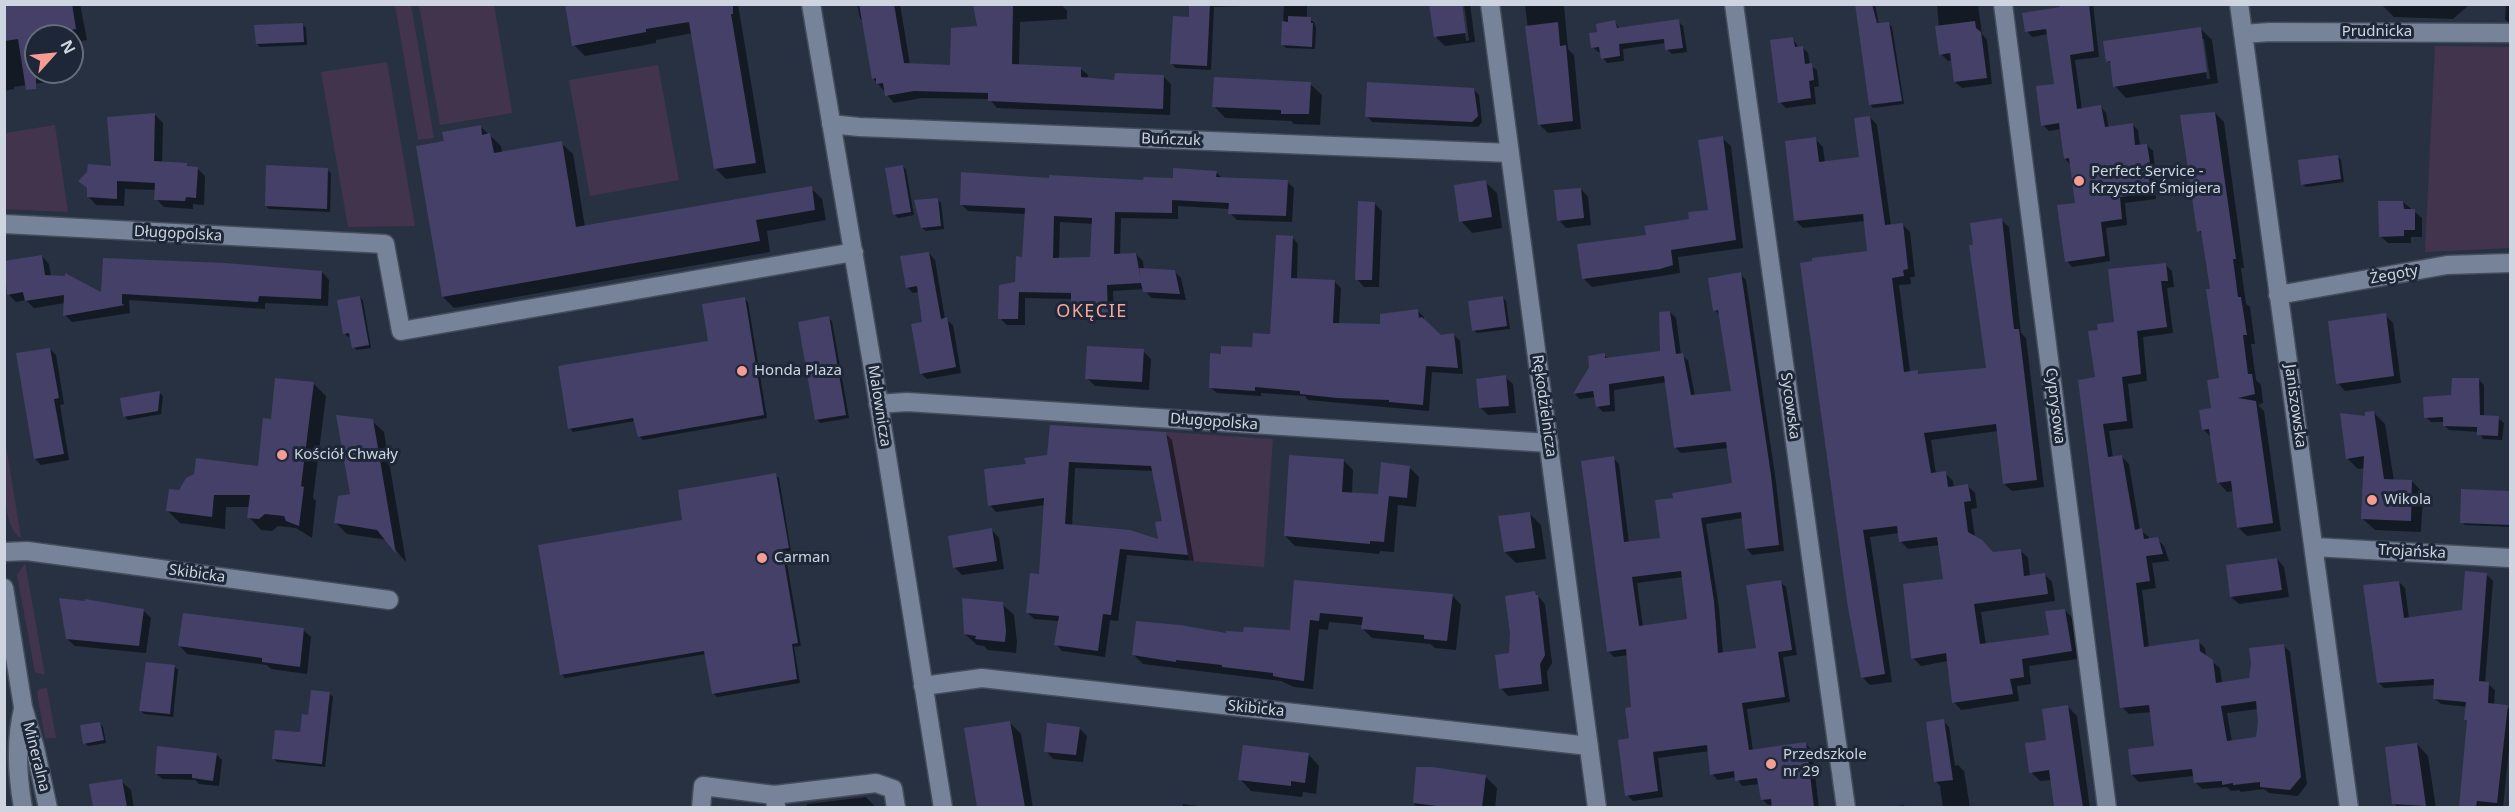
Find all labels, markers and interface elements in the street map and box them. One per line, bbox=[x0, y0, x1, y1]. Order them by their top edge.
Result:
street label: Prudnicka bbox=[2342, 23, 2412, 41]
north arrow bbox=[24, 24, 84, 84]
text: N bbox=[55, 36, 81, 58]
street label: Buńczuk bbox=[1141, 130, 1201, 150]
place label: Perfect Service - Krzysztof Śmigiera bbox=[2091, 163, 2221, 198]
marker: Perfect Service - Krzysztof Śmigiera bbox=[2072, 174, 2086, 188]
street label: Długopolska bbox=[134, 223, 222, 245]
street label: Żegoty bbox=[2369, 262, 2419, 288]
district label: OKĘCIE bbox=[1056, 301, 1128, 323]
street label: Rękodzielnicza bbox=[1528, 354, 1560, 458]
place label: Honda Plaza bbox=[754, 362, 842, 380]
street label: Janiszowska bbox=[2280, 363, 2310, 449]
marker: Honda Plaza bbox=[735, 364, 749, 378]
street label: Malownicza bbox=[864, 364, 894, 448]
street label: Cyprysowa bbox=[2041, 367, 2069, 445]
street label: Sycowska bbox=[1776, 371, 1804, 441]
street label: Długopolska bbox=[1169, 410, 1259, 434]
place label: Kościół Chwały bbox=[294, 446, 398, 464]
marker: Kościół Chwały bbox=[275, 448, 289, 462]
place label: Wikola bbox=[2384, 491, 2431, 509]
marker: Wikola bbox=[2365, 493, 2379, 507]
street label: Trojańska bbox=[2378, 541, 2446, 563]
place label: Carman bbox=[774, 549, 830, 567]
marker: Carman bbox=[755, 551, 769, 565]
street label: Skibicka bbox=[168, 561, 226, 587]
street label: Skibicka bbox=[1227, 697, 1285, 721]
street label: Mineralna bbox=[19, 720, 53, 794]
place label: Przedszkole nr 29 bbox=[1783, 746, 1867, 781]
marker: Przedszkole nr 29 bbox=[1764, 757, 1778, 771]

